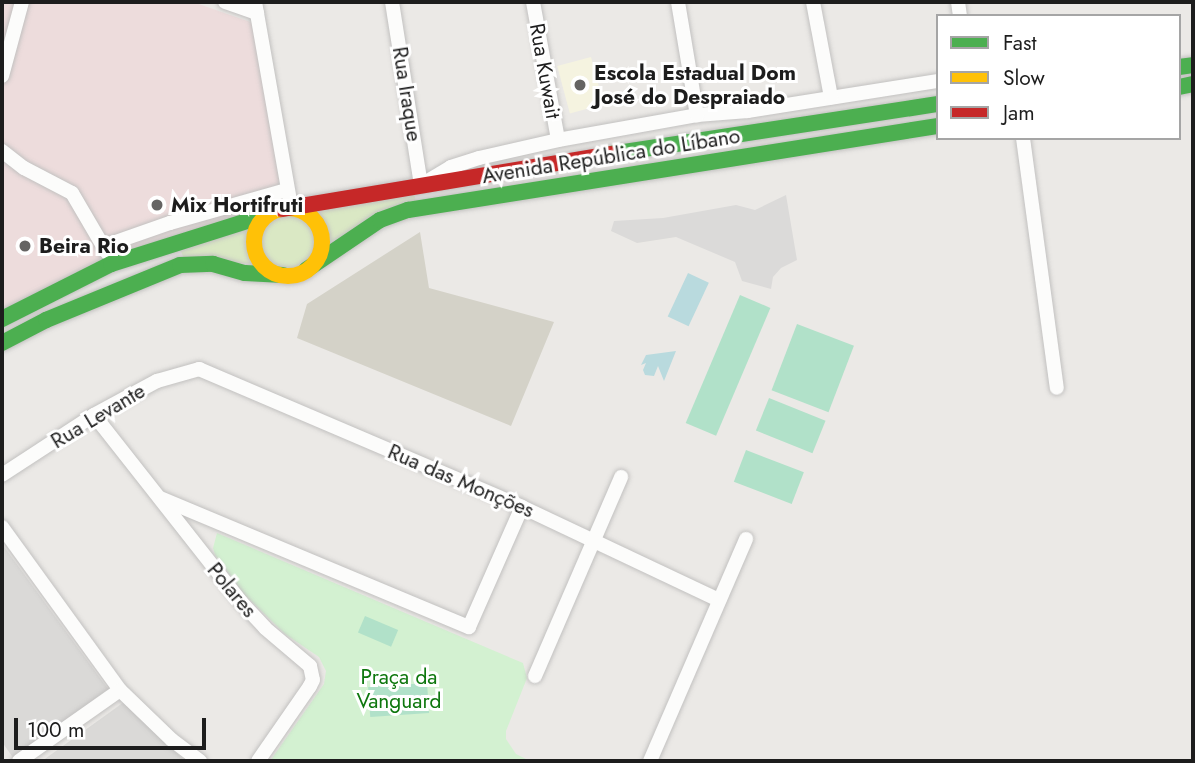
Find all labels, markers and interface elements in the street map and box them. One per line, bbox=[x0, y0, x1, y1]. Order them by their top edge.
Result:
legend bbox=[936, 14, 1181, 140]
street label: Rua Kuwait bbox=[524, 21, 566, 121]
text: Fast bbox=[1003, 28, 1036, 58]
street label: Rua Iraque bbox=[387, 45, 427, 143]
place label: Escola Estadual Dom José do Despraiado bbox=[594, 60, 796, 110]
text: Slow bbox=[1003, 63, 1045, 93]
marker: Escola Estadual Dom José do Despraiado bbox=[572, 77, 588, 93]
text: Jam bbox=[1003, 98, 1035, 128]
street label: Avenida República do Líbano bbox=[480, 123, 742, 189]
place label: Mix Hortifruti bbox=[171, 192, 303, 218]
marker: Mix Hortifruti bbox=[149, 197, 165, 213]
place label: Beira Rio bbox=[39, 233, 129, 259]
marker: Beira Rio bbox=[17, 238, 33, 254]
street label: Rua Levante bbox=[46, 378, 150, 454]
street label: Rua das Monções bbox=[384, 439, 538, 523]
street label: Polares bbox=[202, 558, 262, 622]
park label: Praça da Vanguard bbox=[356, 664, 442, 714]
scale bar bbox=[18, 704, 210, 748]
text: 100 m bbox=[27, 715, 84, 745]

